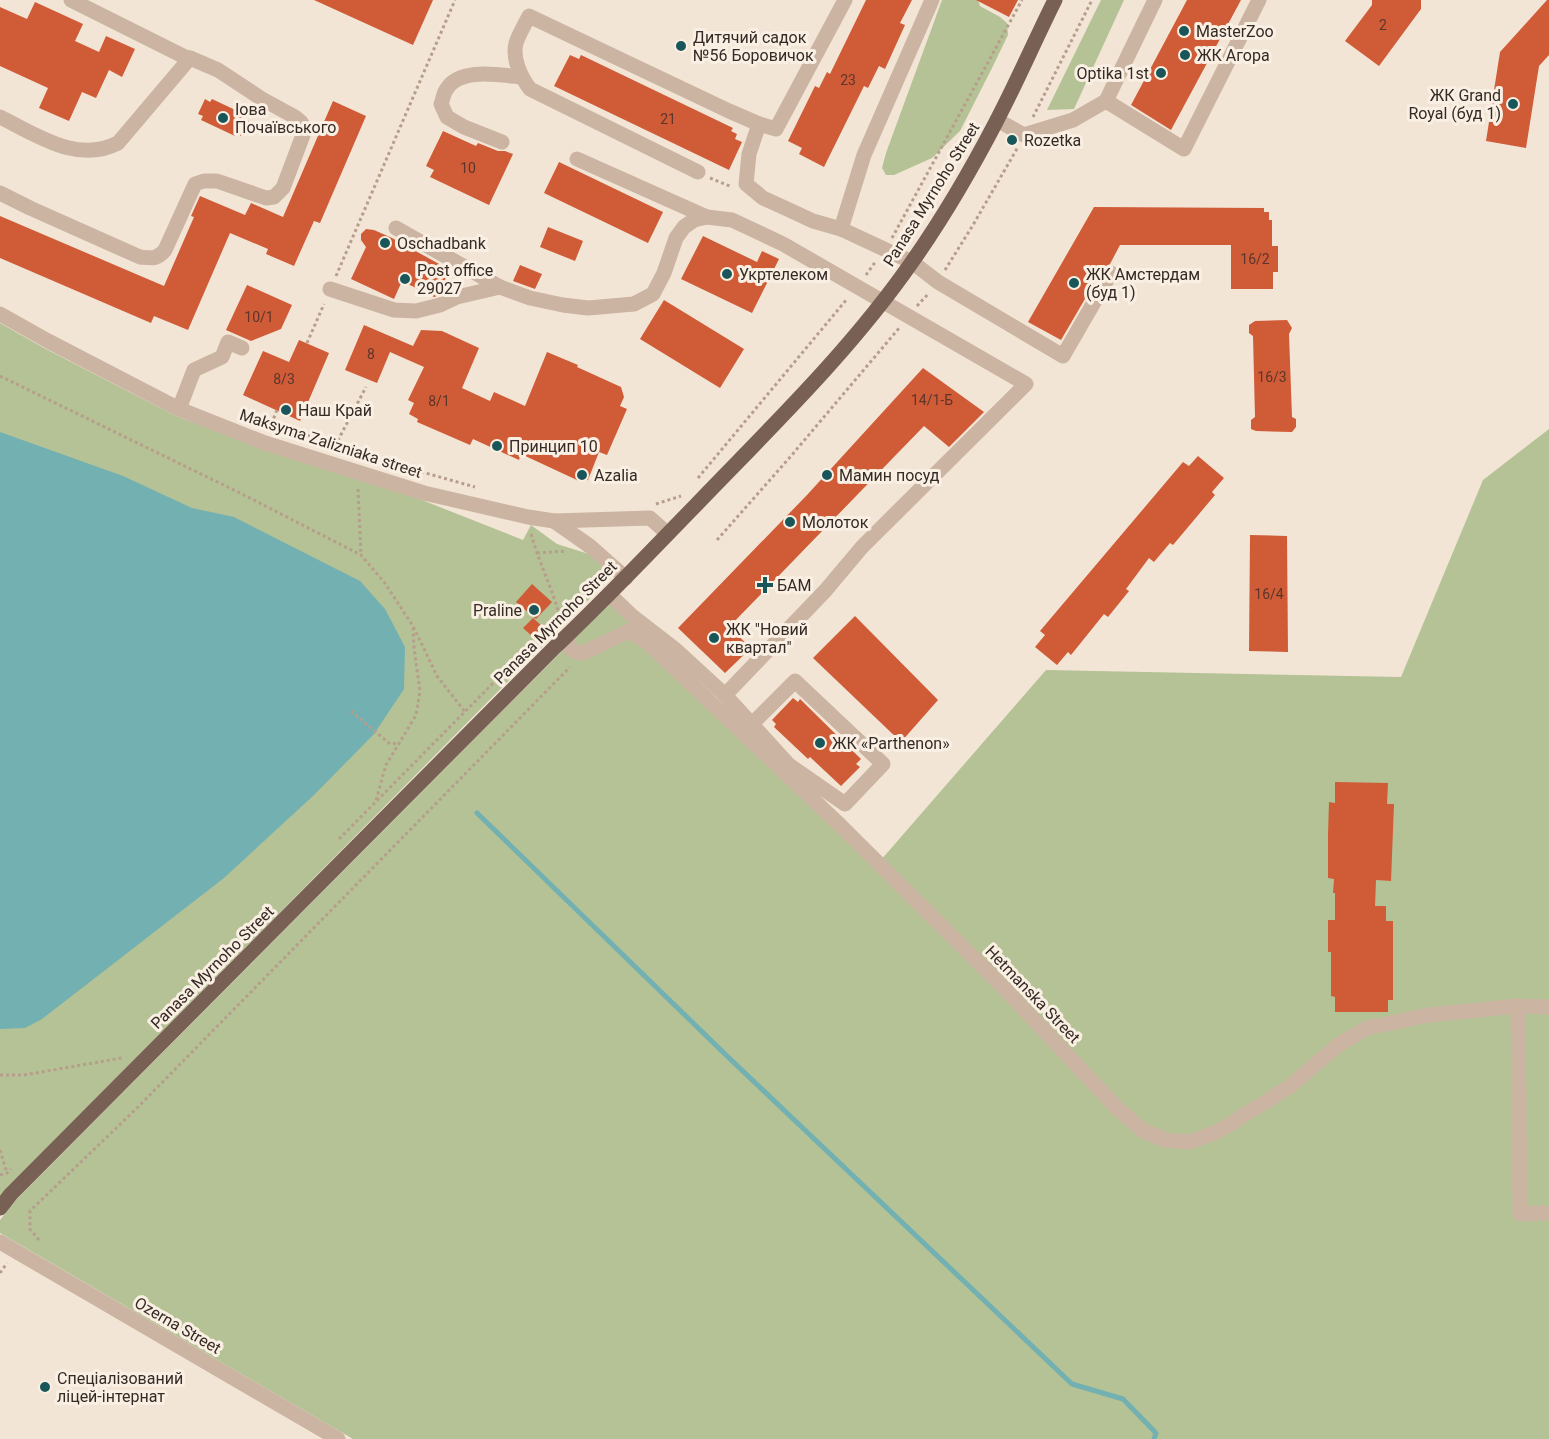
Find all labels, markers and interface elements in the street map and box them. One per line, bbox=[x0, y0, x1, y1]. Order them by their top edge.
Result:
house number: 2 bbox=[1379, 17, 1387, 33]
place label: MasterZoo bbox=[1196, 22, 1274, 41]
marker: MasterZoo bbox=[1177, 24, 1191, 38]
place label: Дитячий садок №56 Боровичок bbox=[693, 28, 814, 65]
marker: Дитячий садок №56 Боровичок bbox=[674, 39, 688, 53]
place label: ЖК Агора bbox=[1197, 46, 1270, 65]
marker: ЖК Агора bbox=[1178, 48, 1192, 62]
place label: Оptika 1st bbox=[1077, 64, 1149, 83]
marker: Оptika 1st bbox=[1154, 66, 1168, 80]
house number: 23 bbox=[840, 72, 856, 88]
place label: ЖК Grand Royal (буд 1) bbox=[1408, 86, 1501, 123]
marker: ЖК Grand Royal (буд 1) bbox=[1506, 97, 1520, 111]
place label: Іова Почаївського bbox=[235, 100, 336, 137]
marker: Іова Почаївського bbox=[216, 111, 230, 125]
house number: 21 bbox=[660, 111, 676, 127]
street label: Panasa Myrnoho Street bbox=[879, 119, 984, 270]
place label: Rozetka bbox=[1024, 131, 1081, 150]
marker: Rozetka bbox=[1005, 133, 1019, 147]
house number: 10 bbox=[460, 160, 476, 176]
place label: Oschadbank bbox=[397, 234, 487, 253]
marker: Oschadbank bbox=[378, 236, 392, 250]
house number: 16/2 bbox=[1240, 251, 1270, 267]
place label: Post office 29027 bbox=[417, 261, 493, 298]
place label: Укртелеком bbox=[739, 265, 828, 284]
place label: ЖК Амстердам (буд 1) bbox=[1086, 265, 1200, 302]
marker: Укртелеком bbox=[720, 267, 734, 281]
marker: Post office 29027 bbox=[398, 272, 412, 286]
marker: ЖК Амстердам (буд 1) bbox=[1067, 276, 1081, 290]
house number: 10/1 bbox=[244, 309, 274, 325]
house number: 8 bbox=[367, 346, 375, 362]
house number: 16/3 bbox=[1257, 369, 1287, 385]
house number: 8/3 bbox=[273, 371, 295, 387]
house number: 14/1-Б bbox=[911, 392, 953, 408]
house number: 8/1 bbox=[428, 393, 450, 409]
place label: Наш Край bbox=[298, 401, 372, 420]
marker: Наш Край bbox=[279, 403, 293, 417]
street label: Maksyma Zalizniaka street bbox=[237, 405, 424, 482]
place label: Принцип 10 bbox=[509, 437, 598, 456]
marker: Принцип 10 bbox=[490, 439, 504, 453]
place label: Azalia bbox=[594, 466, 638, 485]
place label: Мамин посуд bbox=[839, 466, 940, 485]
marker: Azalia bbox=[575, 468, 589, 482]
marker: Мамин посуд bbox=[820, 468, 834, 482]
place label: Молоток bbox=[802, 513, 869, 532]
marker: Молоток bbox=[783, 515, 797, 529]
street label: Panasa Myrnoho Street bbox=[490, 557, 621, 688]
place label: БАМ bbox=[777, 576, 812, 595]
marker: БАМ bbox=[758, 578, 772, 592]
house number: 16/4 bbox=[1254, 586, 1284, 602]
place label: Praline bbox=[473, 601, 522, 620]
marker: Praline bbox=[527, 603, 541, 617]
place label: ЖК "Новий квартал" bbox=[726, 620, 808, 657]
marker: ЖК "Новий квартал" bbox=[707, 631, 721, 645]
place label: ЖК «Parthenon» bbox=[832, 734, 950, 753]
marker: ЖК «Parthenon» bbox=[813, 736, 827, 750]
street label: Panasa Myrnoho Street bbox=[147, 902, 278, 1033]
street label: Hetmanska Street bbox=[981, 942, 1084, 1047]
street label: Ozerna Street bbox=[131, 1293, 224, 1358]
place label: Спеціалізований ліцей-інтернат bbox=[57, 1369, 183, 1406]
marker: Спеціалізований ліцей-інтернат bbox=[38, 1380, 52, 1394]

